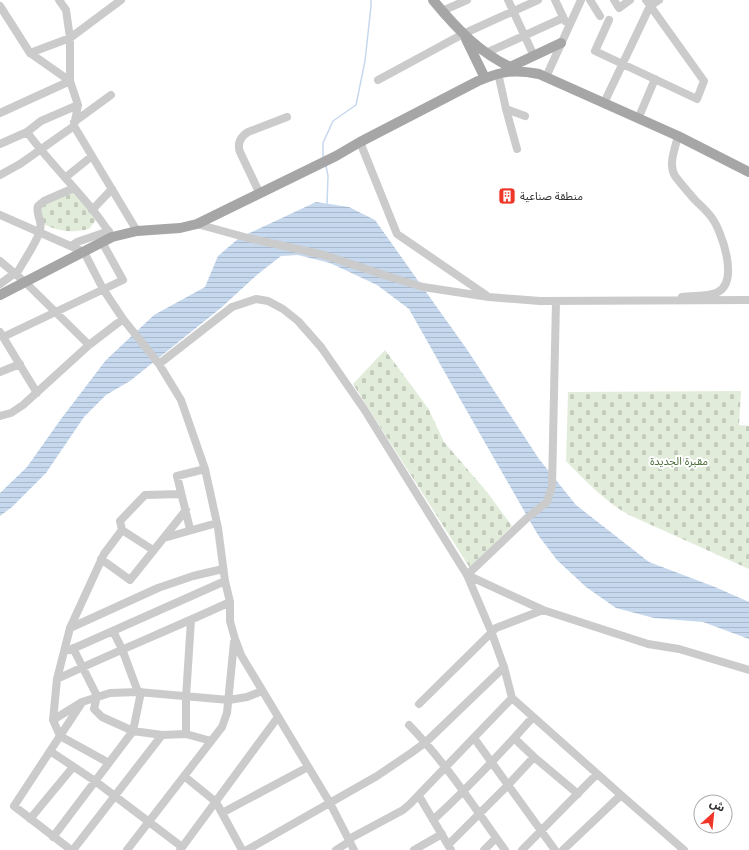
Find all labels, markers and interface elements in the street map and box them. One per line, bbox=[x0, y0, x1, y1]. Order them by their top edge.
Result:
building icon: منطقة صناعية bbox=[497, 186, 517, 206]
place label: منطقة صناعية bbox=[520, 189, 583, 203]
park label: مقبرة الجديدة bbox=[650, 454, 708, 468]
north arrow bbox=[693, 794, 733, 834]
text: ش bbox=[708, 795, 727, 815]

